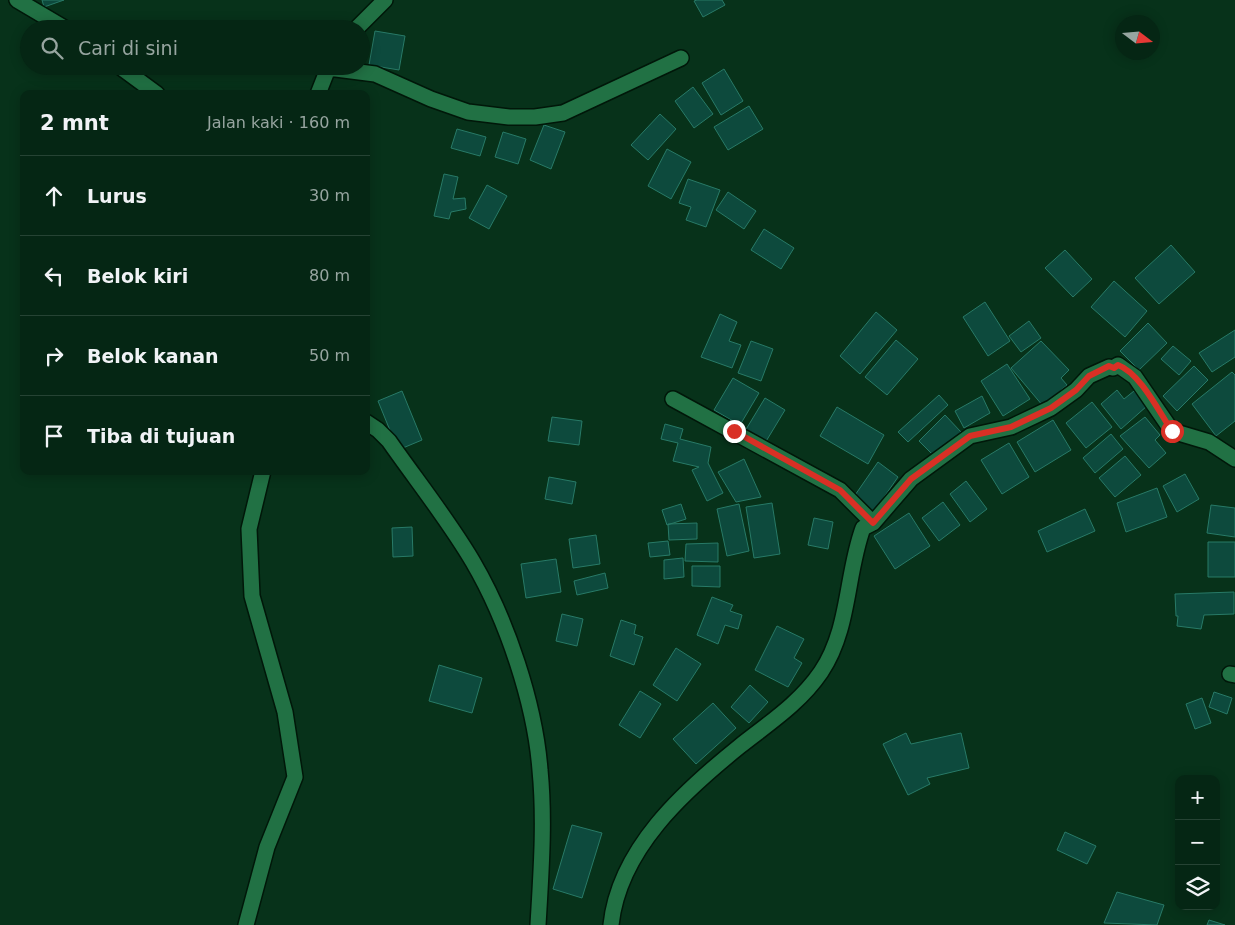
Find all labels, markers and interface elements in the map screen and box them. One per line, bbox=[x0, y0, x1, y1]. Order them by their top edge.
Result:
north arrow bbox=[1115, 15, 1160, 60]
search box bbox=[20, 20, 370, 75]
icon: search bbox=[38, 34, 66, 62]
text: Cari di sini bbox=[78, 37, 178, 59]
text: 2 mnt bbox=[40, 111, 109, 135]
text: Jalan kaki · 160 m bbox=[207, 113, 350, 132]
icon: ahead bbox=[40, 182, 68, 210]
text: Lurus bbox=[87, 185, 147, 207]
text: 30 m bbox=[309, 186, 350, 205]
icon: left bbox=[40, 262, 68, 290]
text: Belok kiri bbox=[87, 265, 188, 287]
text: 80 m bbox=[309, 266, 350, 285]
icon: right bbox=[40, 342, 68, 370]
text: Belok kanan bbox=[87, 345, 219, 367]
text: 50 m bbox=[309, 346, 350, 365]
route end bbox=[723, 420, 746, 443]
route start bbox=[1161, 420, 1184, 443]
icon: arrive bbox=[40, 422, 68, 450]
text: Tiba di tujuan bbox=[87, 425, 235, 447]
map controls bbox=[1175, 775, 1220, 910]
button: + bbox=[1175, 775, 1220, 820]
button: − bbox=[1175, 820, 1220, 865]
button: layers bbox=[1175, 865, 1220, 910]

